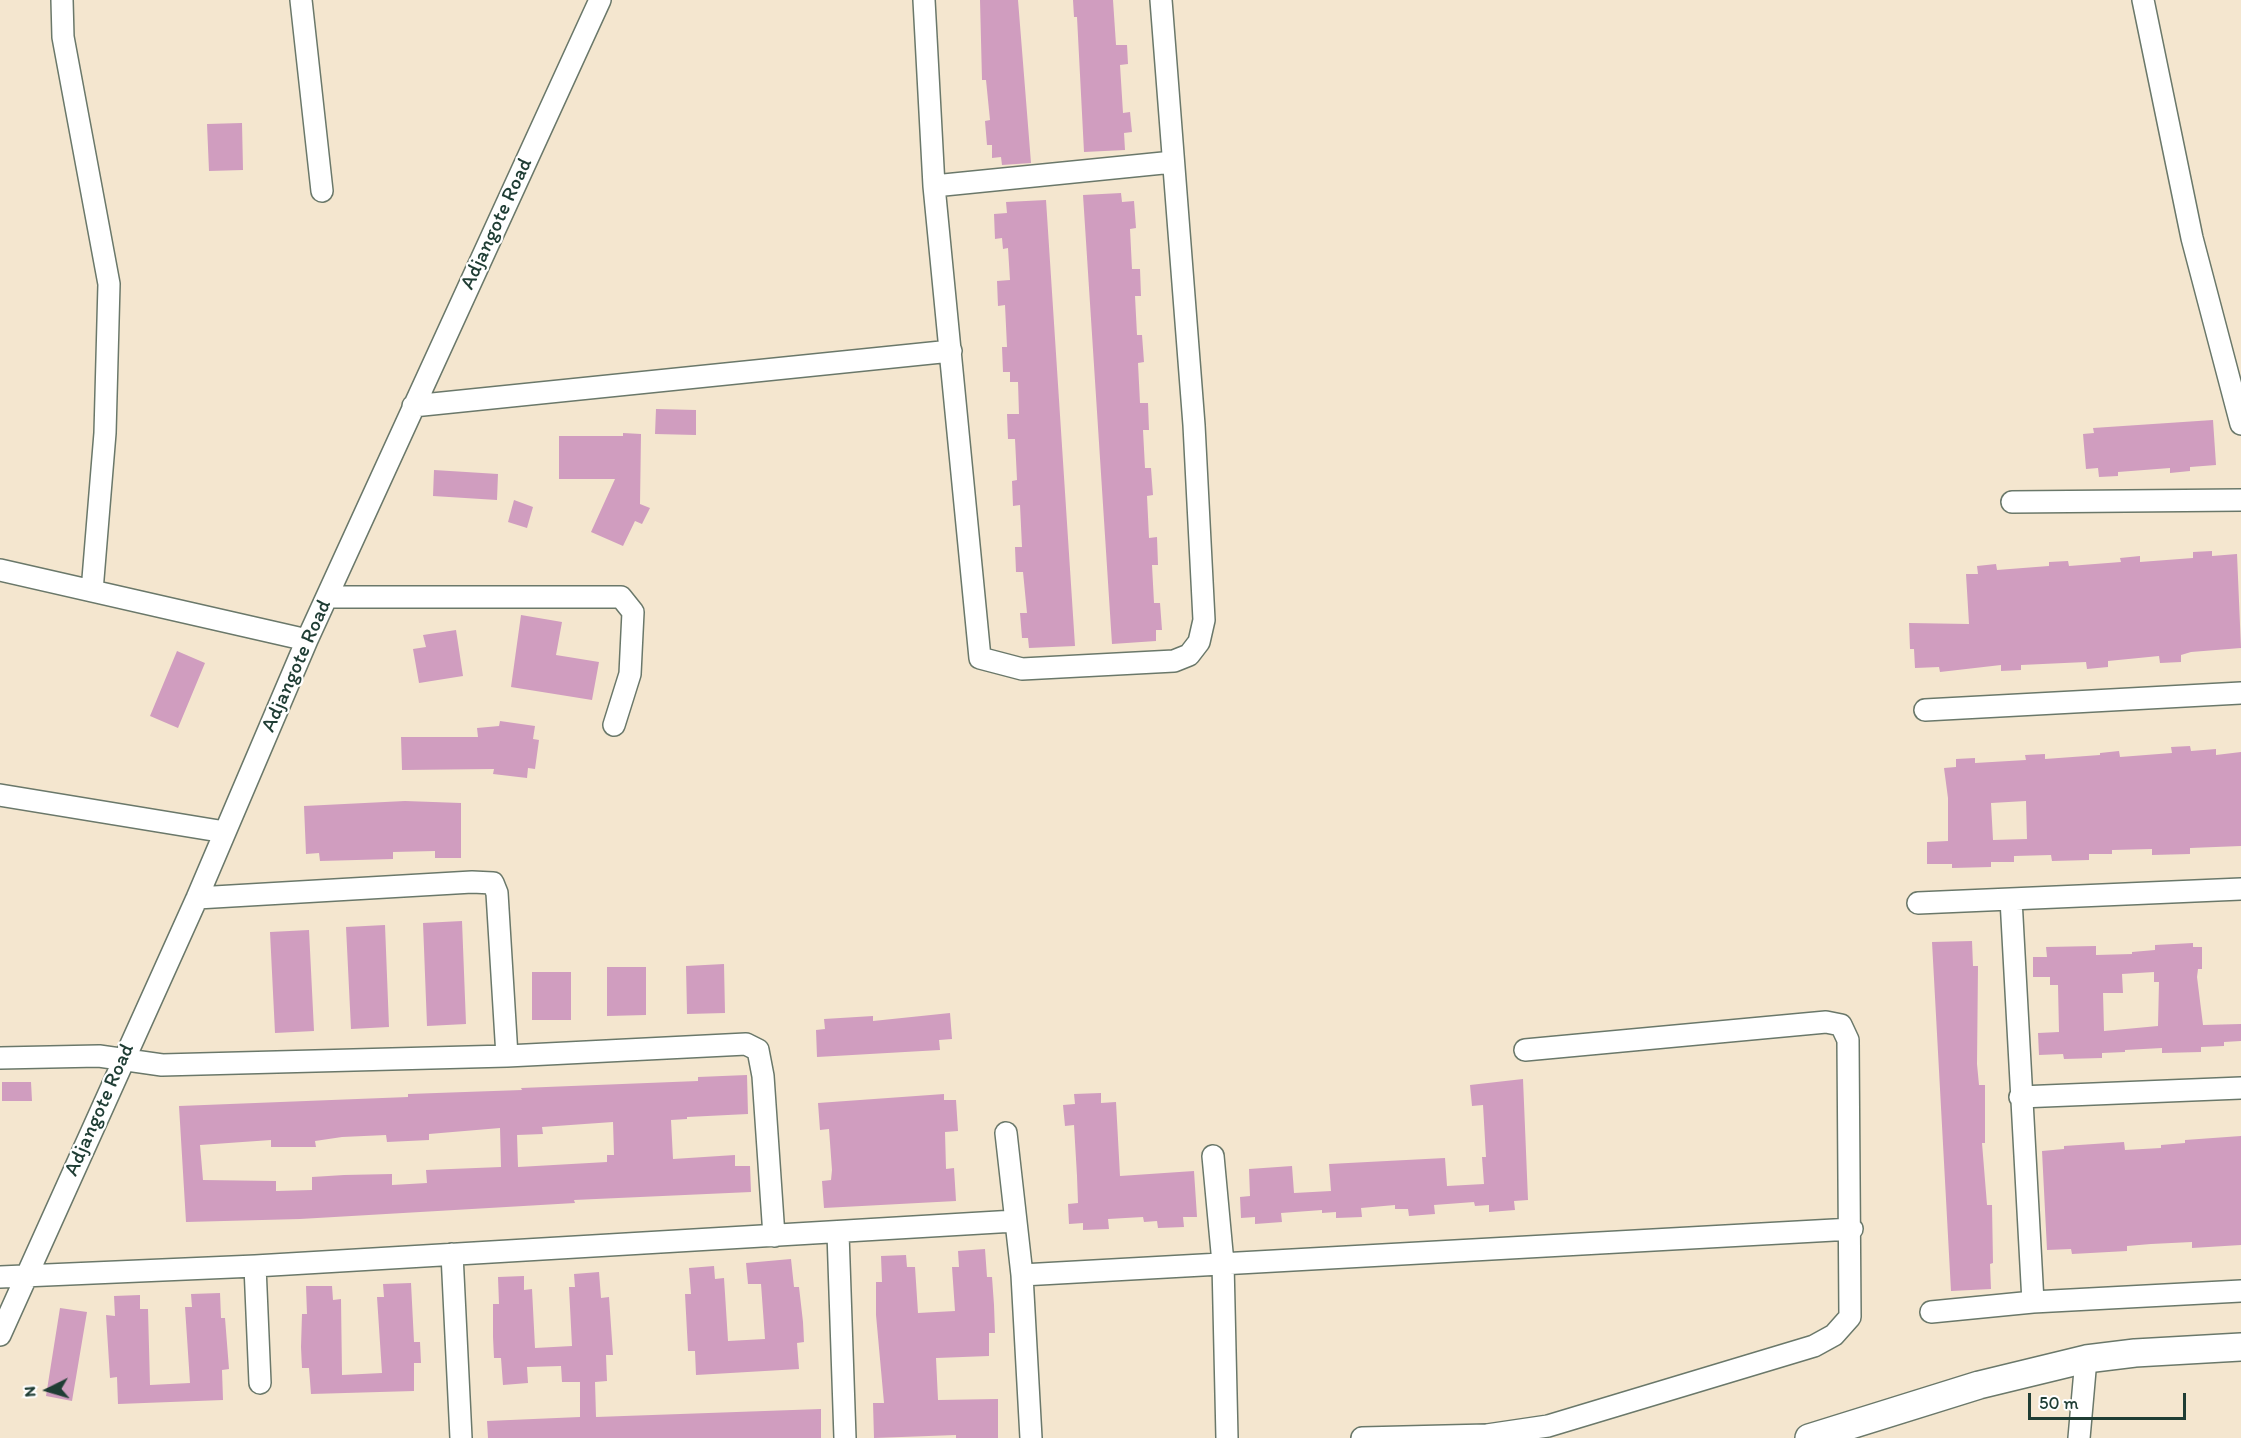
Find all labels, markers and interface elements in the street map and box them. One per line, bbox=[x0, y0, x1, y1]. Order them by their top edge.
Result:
street label: Adjangote Road bbox=[455, 154, 539, 294]
street label: Adjangote Road bbox=[257, 596, 337, 736]
street label: Adjangote Road bbox=[60, 1040, 140, 1180]
north arrow bbox=[18, 1360, 78, 1420]
scale bar bbox=[2031, 1381, 2188, 1419]
text: N bbox=[20, 1385, 40, 1398]
text: 50 m bbox=[2039, 1392, 2079, 1414]

